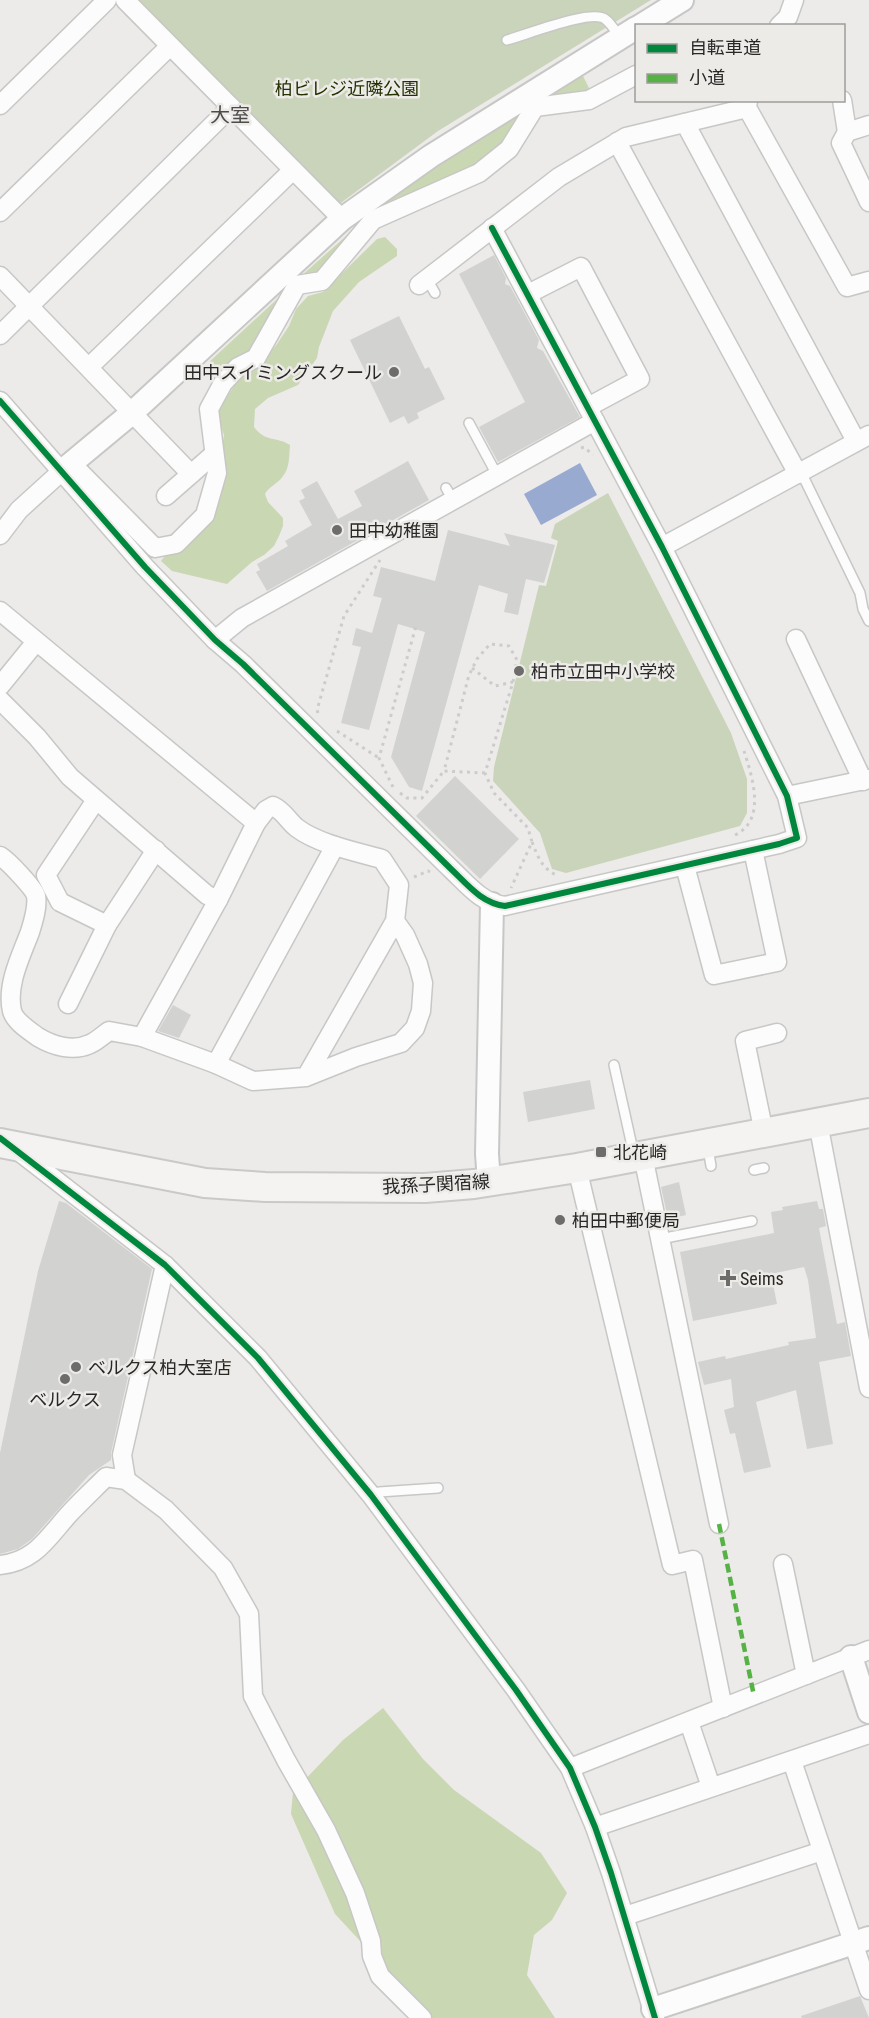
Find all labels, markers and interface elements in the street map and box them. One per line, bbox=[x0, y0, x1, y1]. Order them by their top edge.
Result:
legend bbox=[635, 24, 845, 102]
text: 自転車道 bbox=[689, 37, 761, 58]
text: 小道 bbox=[689, 67, 725, 88]
park label: 柏ビレジ近隣公園 bbox=[275, 78, 419, 99]
district label: 大室 bbox=[210, 103, 250, 127]
place label: 田中スイミングスクール bbox=[184, 362, 382, 383]
marker: 田中スイミングスクール bbox=[387, 365, 401, 379]
place label: 田中幼稚園 bbox=[349, 520, 439, 541]
marker: 田中幼稚園 bbox=[330, 523, 344, 537]
place label: 柏市立田中小学校 bbox=[531, 661, 675, 682]
marker: 柏市立田中小学校 bbox=[512, 664, 526, 678]
place label: 北花崎 bbox=[613, 1142, 667, 1163]
marker: 北花崎 bbox=[594, 1145, 608, 1159]
street label: 我孫子関宿線 bbox=[382, 1171, 490, 1197]
place label: 柏田中郵便局 bbox=[572, 1210, 680, 1231]
marker: 柏田中郵便局 bbox=[553, 1213, 567, 1227]
place label: Seims bbox=[740, 1268, 784, 1289]
marker: Seims bbox=[721, 1271, 735, 1285]
place label: ベルクス柏大室店 bbox=[88, 1357, 231, 1378]
marker: ベルクス柏大室店 bbox=[69, 1360, 83, 1374]
marker: ベルクス bbox=[58, 1372, 72, 1386]
place label: ベルクス bbox=[29, 1389, 101, 1410]

